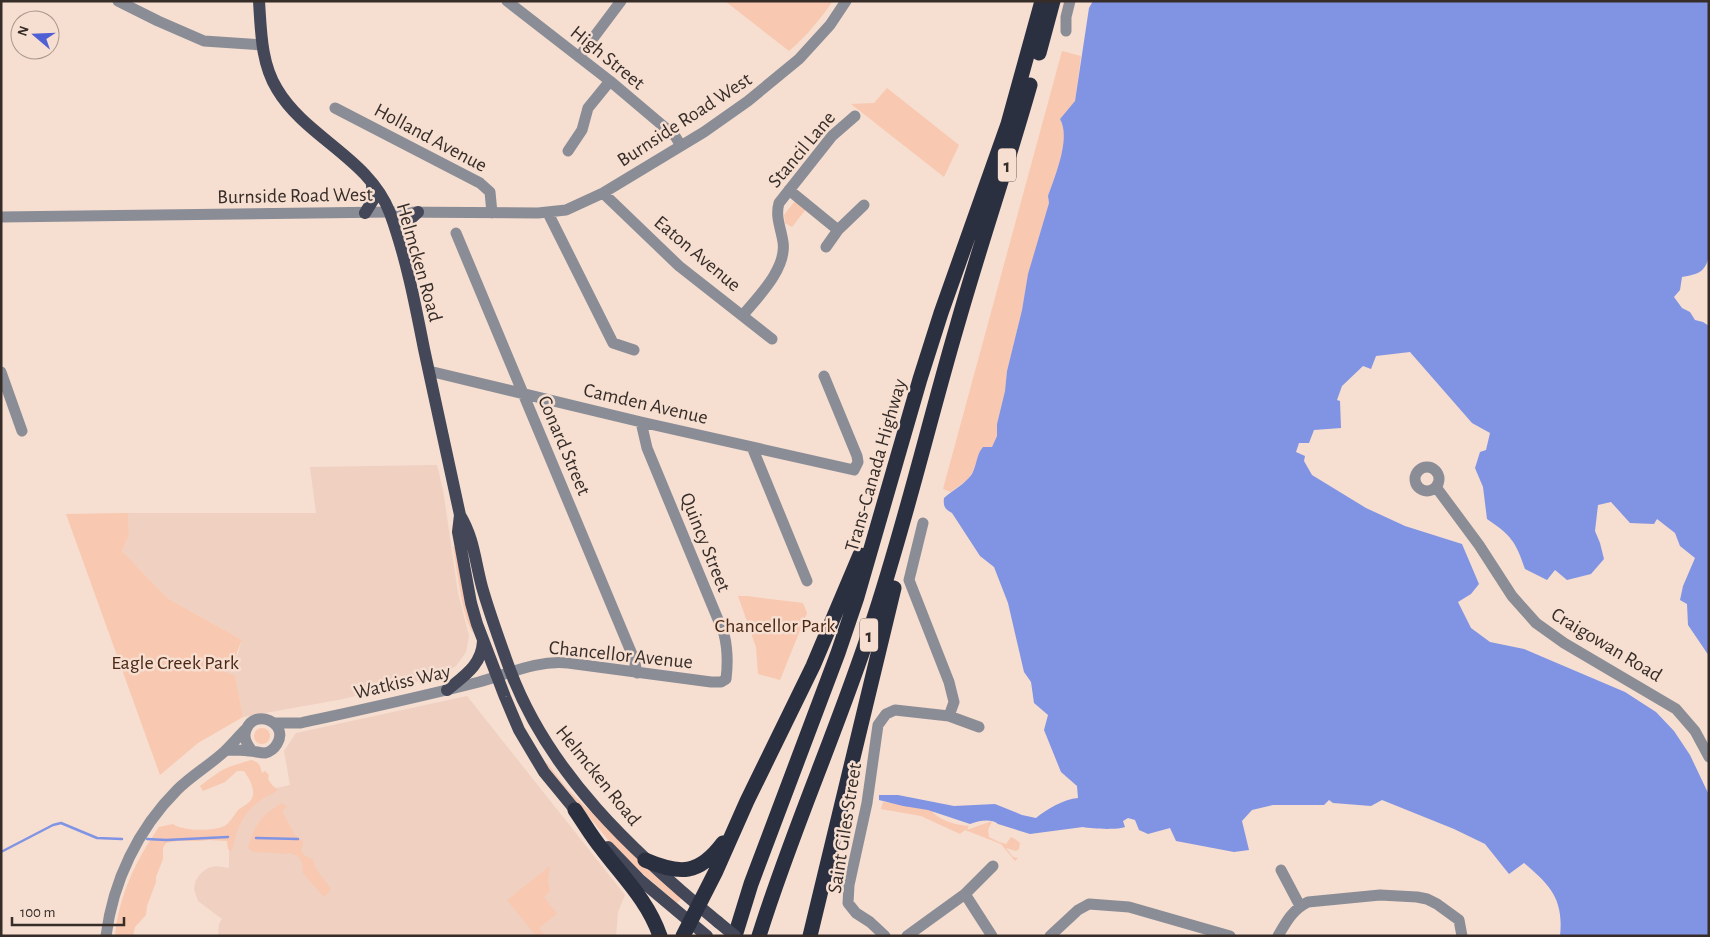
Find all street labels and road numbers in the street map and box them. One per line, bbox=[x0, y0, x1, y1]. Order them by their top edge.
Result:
street label: High Street bbox=[566, 22, 649, 94]
street label: Burnside Road West bbox=[614, 69, 756, 171]
street label: Holland Avenue bbox=[371, 100, 490, 176]
street label: Stancil Lane bbox=[764, 108, 839, 192]
road number: 1 bbox=[998, 148, 1016, 182]
street label: Burnside Road West bbox=[217, 185, 374, 207]
street label: Helmcken Road bbox=[393, 201, 446, 324]
street label: Eaton Avenue bbox=[650, 212, 744, 296]
street label: Trans-Canada Highway bbox=[842, 376, 910, 554]
street label: Camden Avenue bbox=[582, 380, 710, 428]
street label: Conard Street bbox=[534, 393, 594, 499]
street label: Quincy Street bbox=[676, 490, 734, 595]
street label: Craigowan Road bbox=[1548, 604, 1665, 686]
road number: 1 bbox=[860, 618, 878, 652]
street label: Chancellor Avenue bbox=[548, 637, 694, 672]
street label: Watkiss Way bbox=[352, 661, 453, 703]
street label: Helmcken Road bbox=[552, 722, 645, 830]
street label: Saint Giles Street bbox=[825, 761, 865, 895]

